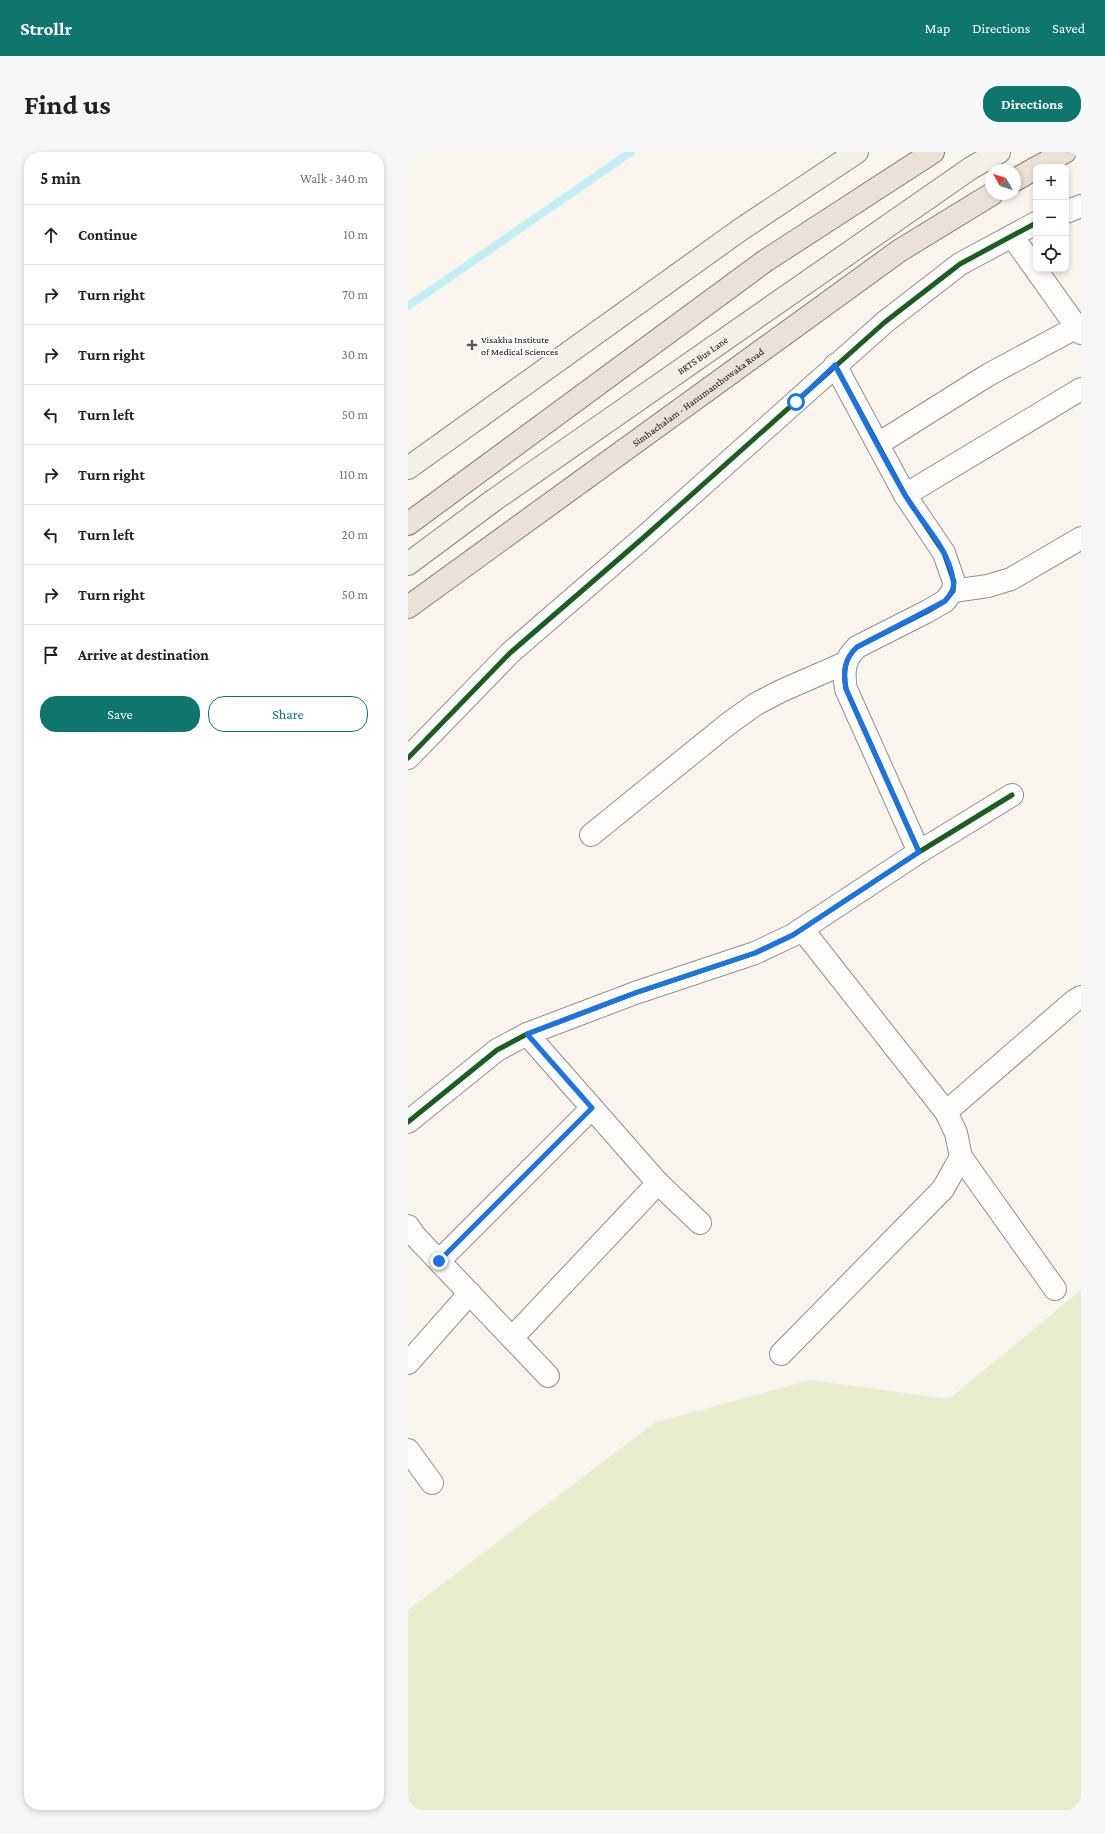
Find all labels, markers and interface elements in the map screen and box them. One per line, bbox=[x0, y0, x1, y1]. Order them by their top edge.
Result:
text: Strollr bbox=[20, 18, 72, 39]
text: Map bbox=[925, 20, 950, 36]
text: Directions bbox=[972, 20, 1030, 36]
text: Saved bbox=[1052, 20, 1085, 36]
button: Directions bbox=[983, 86, 1081, 122]
text: Find us bbox=[24, 89, 111, 120]
north arrow bbox=[985, 164, 1021, 200]
map controls bbox=[1033, 164, 1069, 272]
button: + bbox=[1033, 164, 1069, 200]
text: 5 min bbox=[40, 169, 81, 188]
text: Walk · 340 m bbox=[300, 171, 368, 186]
button: − bbox=[1033, 200, 1069, 236]
icon: ahead bbox=[40, 224, 62, 246]
text: Continue bbox=[78, 227, 137, 243]
text: 10 m bbox=[343, 227, 368, 242]
button: locate bbox=[1033, 236, 1069, 272]
icon: right bbox=[40, 284, 62, 306]
text: Turn right bbox=[78, 287, 145, 303]
text: 70 m bbox=[342, 287, 368, 302]
street label: BRTS Bus Lane bbox=[675, 333, 730, 376]
place label: Visakha Institute of Medical Sciences bbox=[481, 334, 558, 357]
marker: Visakha Institute of Medical Sciences bbox=[466, 339, 478, 351]
icon: right bbox=[40, 344, 62, 366]
street label: Simhachalam - Hanumanthuwaka Road bbox=[630, 345, 766, 448]
text: Turn right bbox=[78, 347, 145, 363]
text: 30 m bbox=[342, 347, 368, 362]
route start bbox=[787, 393, 805, 411]
icon: left bbox=[40, 404, 62, 426]
text: Turn left bbox=[78, 407, 134, 423]
text: 50 m bbox=[342, 407, 368, 422]
icon: right bbox=[40, 464, 62, 486]
text: Turn right bbox=[78, 467, 145, 483]
text: 110 m bbox=[339, 467, 368, 482]
icon: left bbox=[40, 524, 62, 546]
text: Turn left bbox=[78, 527, 134, 543]
text: 20 m bbox=[342, 527, 368, 542]
icon: right bbox=[40, 584, 62, 606]
text: Turn right bbox=[78, 587, 145, 603]
text: 50 m bbox=[342, 587, 368, 602]
icon: arrive bbox=[40, 644, 62, 666]
text: Arrive at destination bbox=[78, 647, 209, 663]
button: Save bbox=[40, 696, 200, 732]
button: Share bbox=[208, 696, 368, 732]
route end bbox=[430, 1252, 448, 1270]

